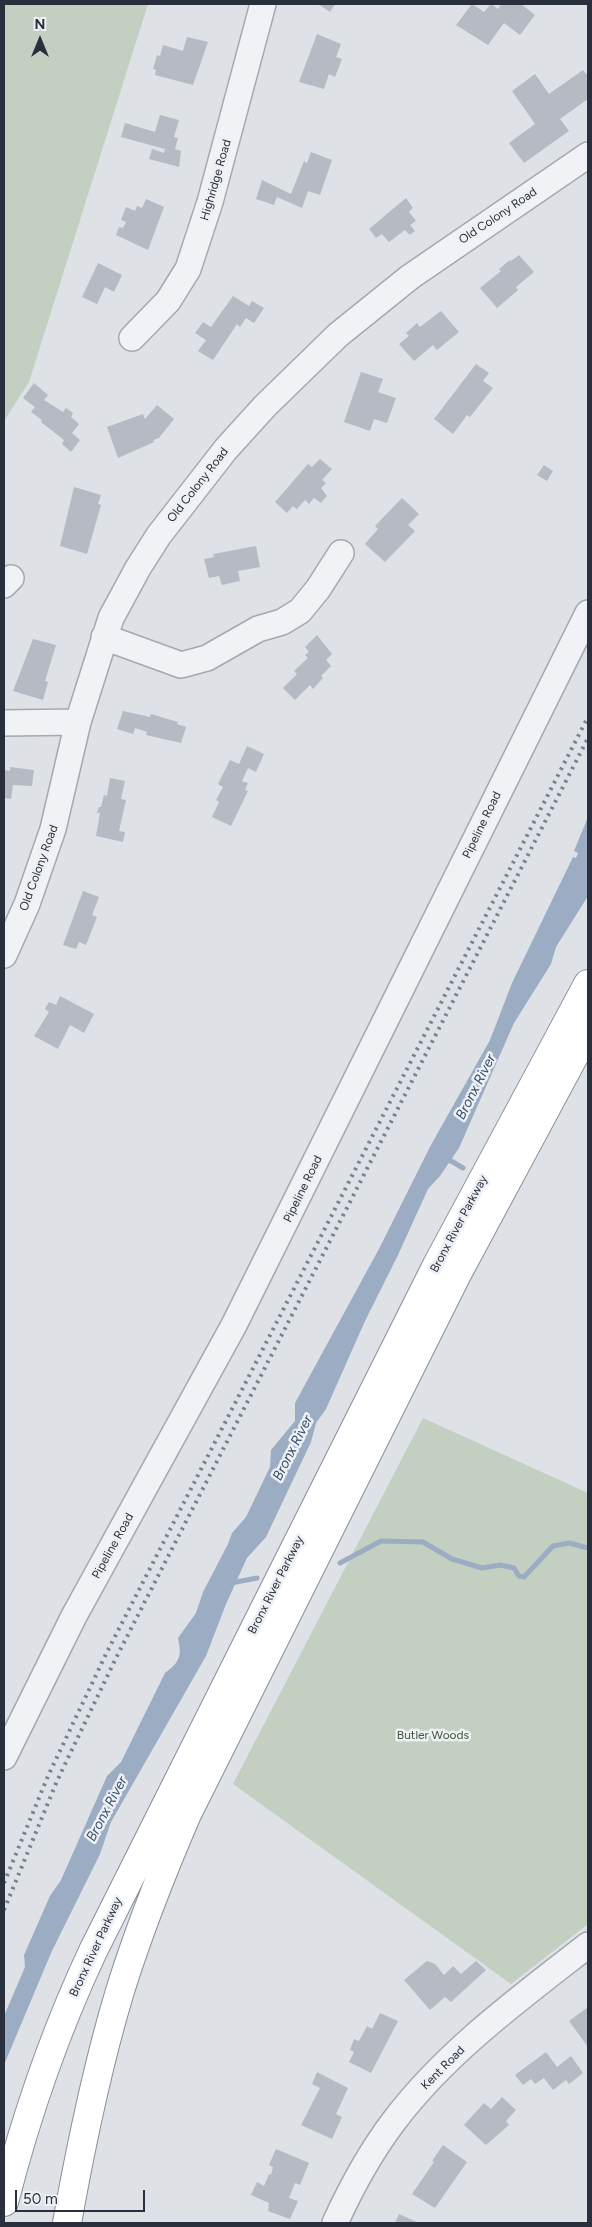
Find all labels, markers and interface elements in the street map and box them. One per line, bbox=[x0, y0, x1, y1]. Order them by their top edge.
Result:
north arrow bbox=[15, 15, 65, 65]
text: N bbox=[35, 16, 45, 33]
street label: Highridge Road bbox=[198, 138, 234, 222]
street label: Old Colony Road bbox=[456, 185, 540, 247]
street label: Old Colony Road bbox=[164, 445, 232, 525]
street label: Pipeline Road bbox=[460, 789, 504, 861]
street label: Old Colony Road bbox=[17, 823, 61, 913]
water label: Bronx River bbox=[452, 1052, 500, 1122]
street label: Pipeline Road bbox=[281, 1153, 325, 1225]
street label: Bronx River Parkway bbox=[427, 1173, 491, 1275]
water label: Bronx River bbox=[269, 1413, 317, 1483]
street label: Pipeline Road bbox=[89, 1511, 137, 1581]
street label: Bronx River Parkway bbox=[245, 1534, 307, 1636]
park label: Butler Woods bbox=[397, 1728, 469, 1742]
water label: Bronx River bbox=[83, 1774, 131, 1844]
street label: Bronx River Parkway bbox=[67, 1895, 125, 1999]
street label: Kent Road bbox=[418, 2043, 468, 2093]
scale bar bbox=[18, 2180, 148, 2212]
text: 50 m bbox=[23, 2190, 58, 2208]

